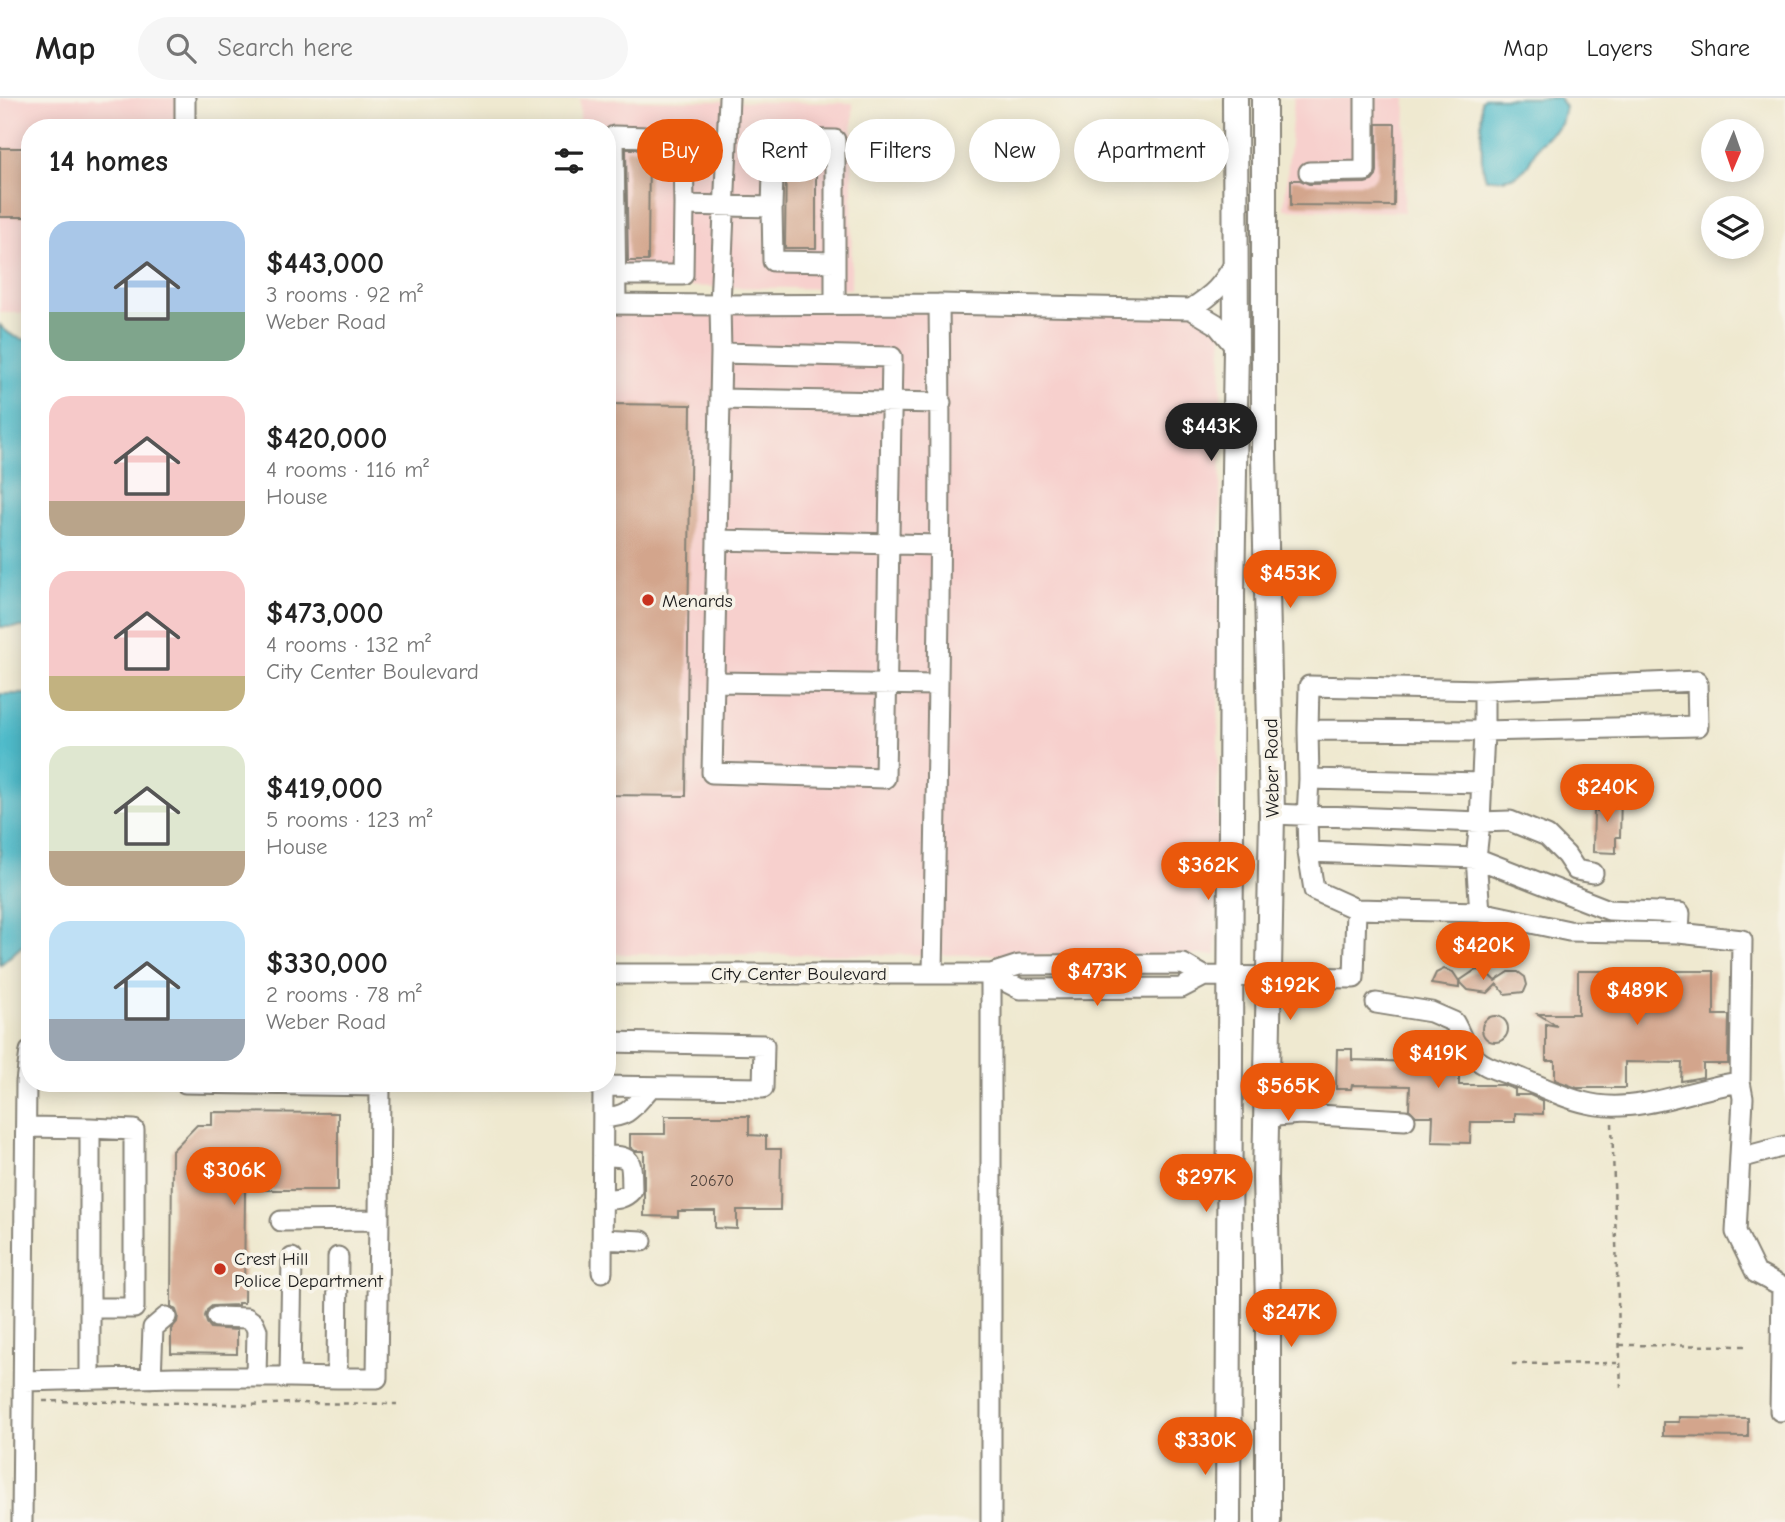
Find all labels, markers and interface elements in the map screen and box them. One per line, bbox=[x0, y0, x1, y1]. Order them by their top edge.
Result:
search box bbox=[138, 17, 628, 80]
text: Map bbox=[35, 29, 96, 67]
icon: search bbox=[162, 29, 200, 67]
text: Search here bbox=[218, 33, 353, 63]
text: Map bbox=[1503, 34, 1549, 62]
text: Layers bbox=[1587, 34, 1652, 62]
text: Share bbox=[1690, 34, 1750, 62]
chip: Buy bbox=[637, 119, 723, 182]
chip: Rent bbox=[737, 119, 831, 182]
chip: Filters bbox=[845, 119, 955, 182]
chip: New bbox=[969, 119, 1060, 182]
chip: Apartment bbox=[1074, 119, 1229, 182]
north arrow bbox=[1701, 119, 1764, 182]
map controls bbox=[1701, 119, 1764, 259]
icon: filters bbox=[550, 142, 588, 180]
text: 14 homes bbox=[49, 144, 168, 179]
button: layers bbox=[1701, 196, 1764, 259]
text: $443,000 bbox=[266, 246, 384, 281]
icon: home bbox=[105, 249, 189, 333]
text: 3 rooms · 92 m² bbox=[266, 281, 423, 308]
text: Weber Road bbox=[266, 308, 386, 335]
pin: $443K bbox=[1162, 404, 1260, 463]
text: $443K bbox=[1181, 412, 1241, 439]
text: $420,000 bbox=[266, 421, 387, 456]
icon: home bbox=[105, 424, 189, 508]
text: 4 rooms · 116 m² bbox=[266, 456, 429, 483]
text: House bbox=[266, 483, 328, 510]
pin: $453K bbox=[1241, 550, 1339, 610]
text: $453K bbox=[1259, 559, 1321, 586]
place label: Menards bbox=[662, 590, 733, 612]
marker: Menards bbox=[640, 592, 656, 608]
text: $473,000 bbox=[266, 596, 384, 631]
icon: home bbox=[105, 599, 189, 683]
text: 4 rooms · 132 m² bbox=[266, 631, 431, 658]
text: City Center Boulevard bbox=[266, 658, 479, 685]
street label: Weber Road bbox=[1260, 718, 1284, 818]
pin: $240K bbox=[1558, 764, 1656, 824]
text: $419,000 bbox=[266, 771, 383, 806]
text: $240K bbox=[1576, 773, 1638, 800]
icon: home bbox=[105, 774, 189, 858]
text: 5 rooms · 123 m² bbox=[266, 806, 432, 833]
text: House bbox=[266, 833, 328, 860]
pin: $362K bbox=[1159, 842, 1257, 902]
text: $362K bbox=[1177, 851, 1239, 878]
pin: $420K bbox=[1434, 922, 1532, 982]
text: $420K bbox=[1452, 931, 1514, 958]
text: $330,000 bbox=[266, 946, 388, 981]
pin: $473K bbox=[1048, 948, 1146, 1008]
icon: home bbox=[105, 949, 189, 1033]
text: $473K bbox=[1067, 957, 1127, 984]
pin: $192K bbox=[1241, 962, 1339, 1022]
street label: City Center Boulevard bbox=[711, 963, 887, 985]
pin: $489K bbox=[1588, 968, 1686, 1027]
text: $192K bbox=[1260, 971, 1320, 998]
text: $489K bbox=[1606, 976, 1668, 1003]
text: 2 rooms · 78 m² bbox=[266, 981, 422, 1008]
text: Weber Road bbox=[266, 1008, 386, 1035]
pin: $419K bbox=[1389, 1030, 1487, 1090]
text: $419K bbox=[1409, 1039, 1467, 1066]
pin: $565K bbox=[1239, 1063, 1337, 1123]
text: $565K bbox=[1256, 1072, 1320, 1099]
pin: $306K bbox=[185, 1148, 283, 1207]
pin: $297K bbox=[1157, 1154, 1255, 1214]
text: $306K bbox=[202, 1156, 266, 1183]
text: $297K bbox=[1176, 1163, 1236, 1190]
house number: 20670 bbox=[690, 1172, 734, 1190]
place label: Crest Hill Police Department bbox=[234, 1248, 383, 1292]
marker: Crest Hill Police Department bbox=[212, 1261, 228, 1277]
pin: $247K bbox=[1242, 1290, 1340, 1349]
text: $247K bbox=[1262, 1298, 1320, 1325]
pin: $330K bbox=[1156, 1418, 1254, 1477]
text: $330K bbox=[1174, 1426, 1236, 1453]

